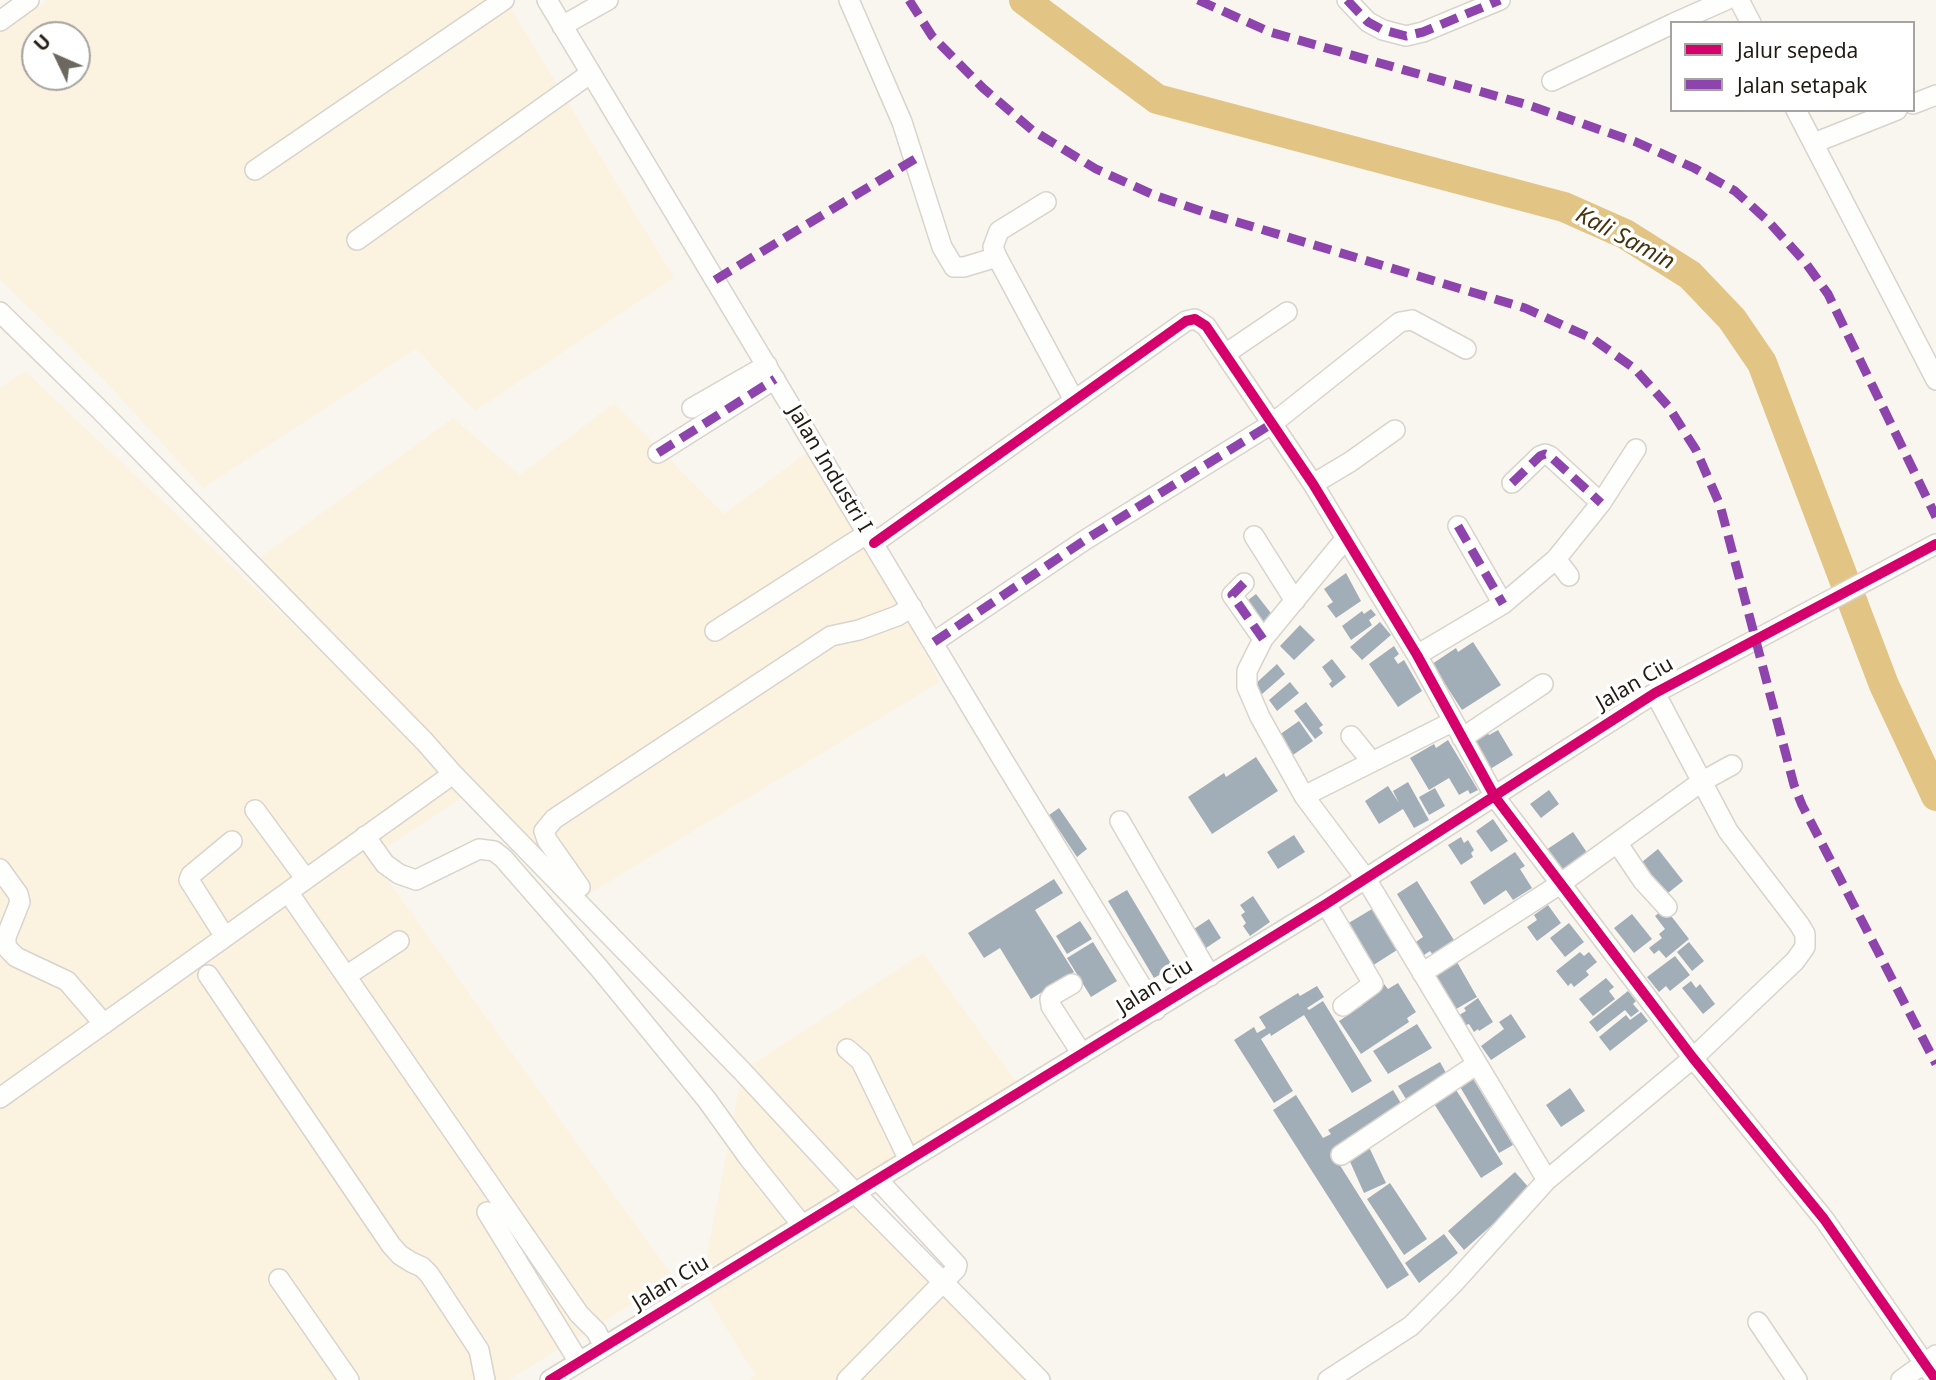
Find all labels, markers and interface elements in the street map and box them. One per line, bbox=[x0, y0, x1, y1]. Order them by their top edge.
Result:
north arrow bbox=[21, 21, 91, 91]
legend bbox=[1670, 21, 1915, 112]
text: U bbox=[28, 29, 57, 57]
text: Jalur sepeda bbox=[1737, 36, 1858, 64]
text: Jalan setapak bbox=[1737, 71, 1867, 99]
water label: Kali Samin bbox=[1571, 201, 1679, 277]
street label: Jalan Industri I bbox=[781, 401, 877, 537]
street label: Jalan Ciu bbox=[1592, 652, 1678, 716]
street label: Jalan Ciu bbox=[1112, 954, 1198, 1020]
street label: Jalan Ciu bbox=[628, 1250, 714, 1316]

